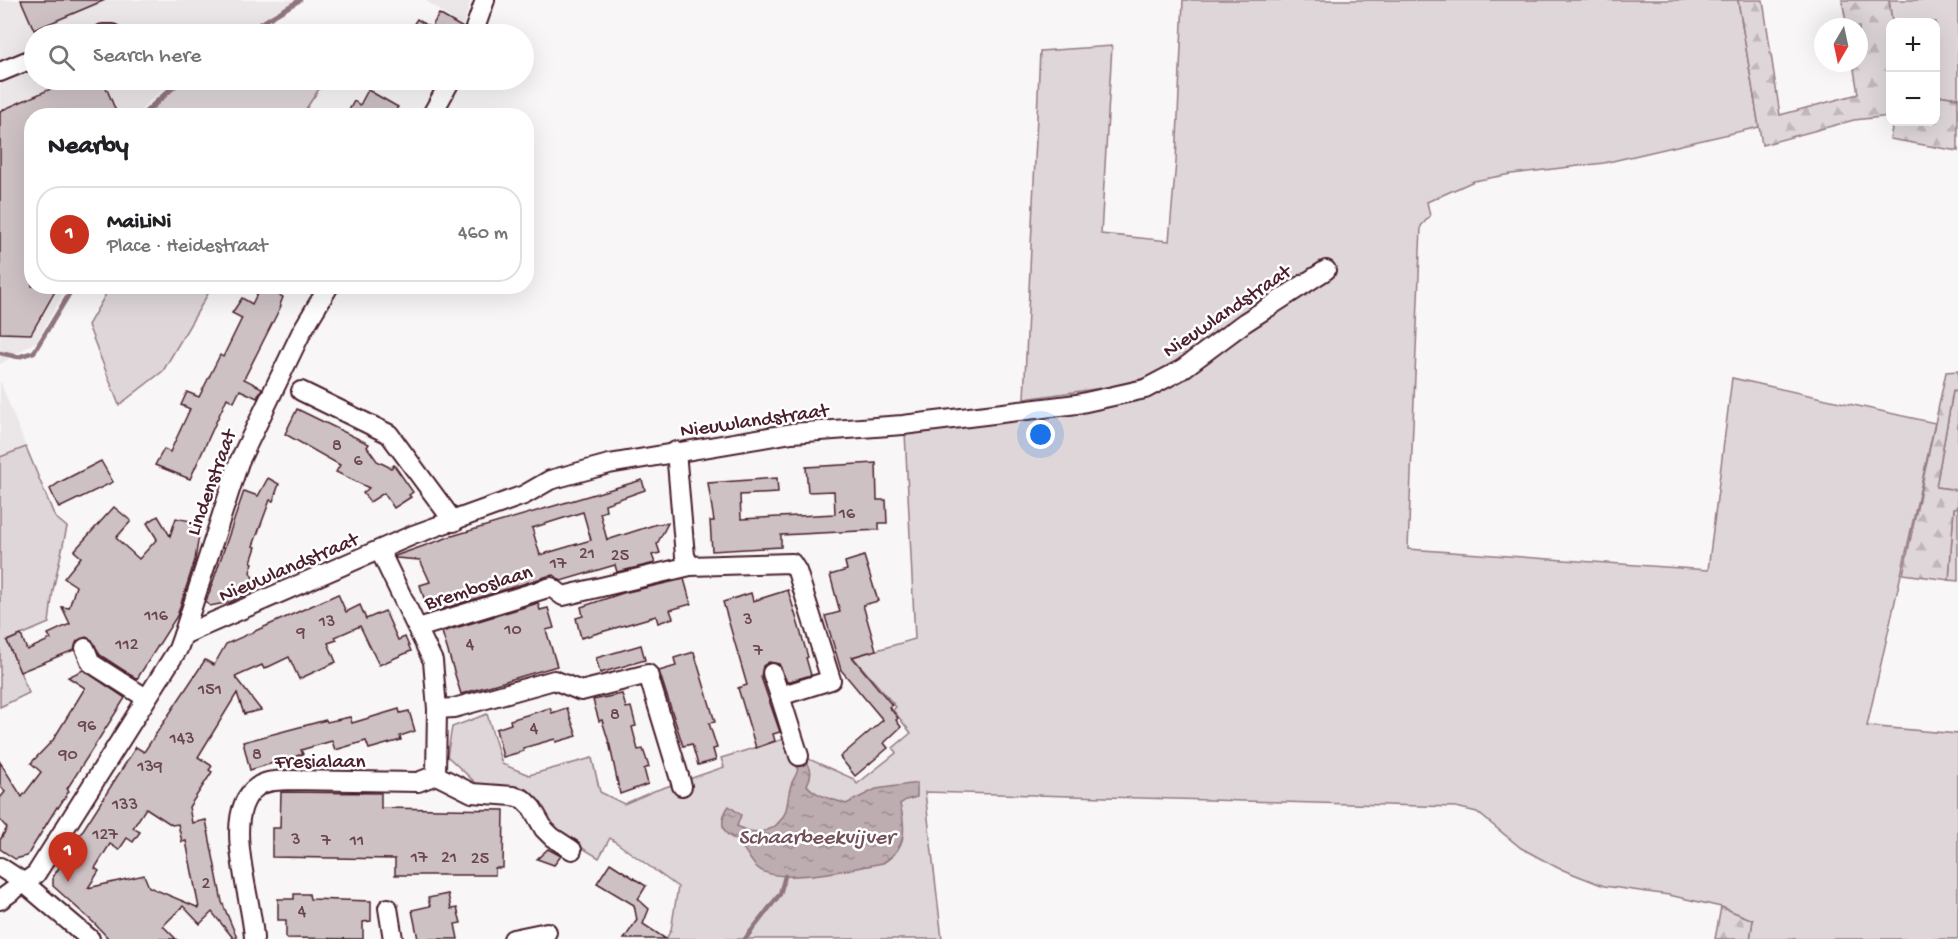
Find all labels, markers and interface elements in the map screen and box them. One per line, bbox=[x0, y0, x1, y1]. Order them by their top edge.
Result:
north arrow bbox=[1814, 18, 1868, 72]
map controls bbox=[1886, 18, 1940, 126]
button: + bbox=[1886, 18, 1940, 72]
search box bbox=[24, 24, 534, 90]
icon: search bbox=[45, 41, 78, 74]
text: Search here bbox=[93, 44, 201, 70]
button: − bbox=[1886, 72, 1940, 126]
text: Nearby bbox=[48, 132, 129, 163]
text: MaiLiNi bbox=[107, 210, 171, 236]
text: 1 bbox=[65, 223, 74, 246]
text: 460 m bbox=[458, 223, 508, 246]
text: Place · Heidestraat bbox=[107, 236, 268, 259]
street label: Nieuwlandstraat bbox=[1159, 259, 1299, 365]
street label: Nieuwlandstraat bbox=[679, 399, 833, 445]
your location bbox=[1026, 420, 1055, 449]
street label: Lindenstraat bbox=[183, 425, 245, 540]
house number: 8 bbox=[332, 436, 342, 457]
house number: 6 bbox=[353, 451, 363, 472]
house number: 16 bbox=[838, 504, 856, 525]
street label: Nieuwlandstraat bbox=[216, 528, 365, 610]
house number: 21 bbox=[579, 544, 595, 565]
house number: 25 bbox=[611, 546, 629, 567]
house number: 17 bbox=[549, 554, 567, 575]
street label: Bremboslaan bbox=[421, 561, 536, 618]
house number: 116 bbox=[143, 606, 169, 627]
house number: 3 bbox=[742, 610, 753, 631]
house number: 13 bbox=[318, 612, 335, 633]
house number: 10 bbox=[503, 620, 522, 641]
house number: 9 bbox=[295, 623, 306, 644]
house number: 112 bbox=[114, 635, 139, 656]
house number: 4 bbox=[466, 635, 475, 656]
house number: 7 bbox=[752, 641, 763, 662]
house number: 151 bbox=[197, 680, 222, 701]
house number: 8 bbox=[610, 705, 620, 726]
house number: 96 bbox=[77, 716, 97, 737]
house number: 4 bbox=[530, 719, 539, 740]
house number: 143 bbox=[168, 729, 195, 750]
house number: 90 bbox=[57, 745, 78, 766]
house number: 8 bbox=[252, 745, 262, 766]
street label: Fresialaan bbox=[274, 751, 365, 776]
house number: 139 bbox=[136, 757, 163, 778]
house number: 133 bbox=[111, 795, 138, 816]
house number: 127 bbox=[91, 825, 118, 846]
water label: Schaarbeekvijver bbox=[738, 826, 898, 852]
house number: 3 bbox=[290, 830, 301, 851]
house number: 7 bbox=[320, 831, 331, 852]
house number: 11 bbox=[349, 831, 364, 852]
pin: 1 bbox=[48, 832, 88, 882]
house number: 17 bbox=[410, 848, 428, 869]
house number: 21 bbox=[441, 848, 457, 869]
house number: 25 bbox=[471, 849, 489, 870]
house number: 2 bbox=[202, 874, 211, 895]
house number: 4 bbox=[298, 902, 307, 923]

